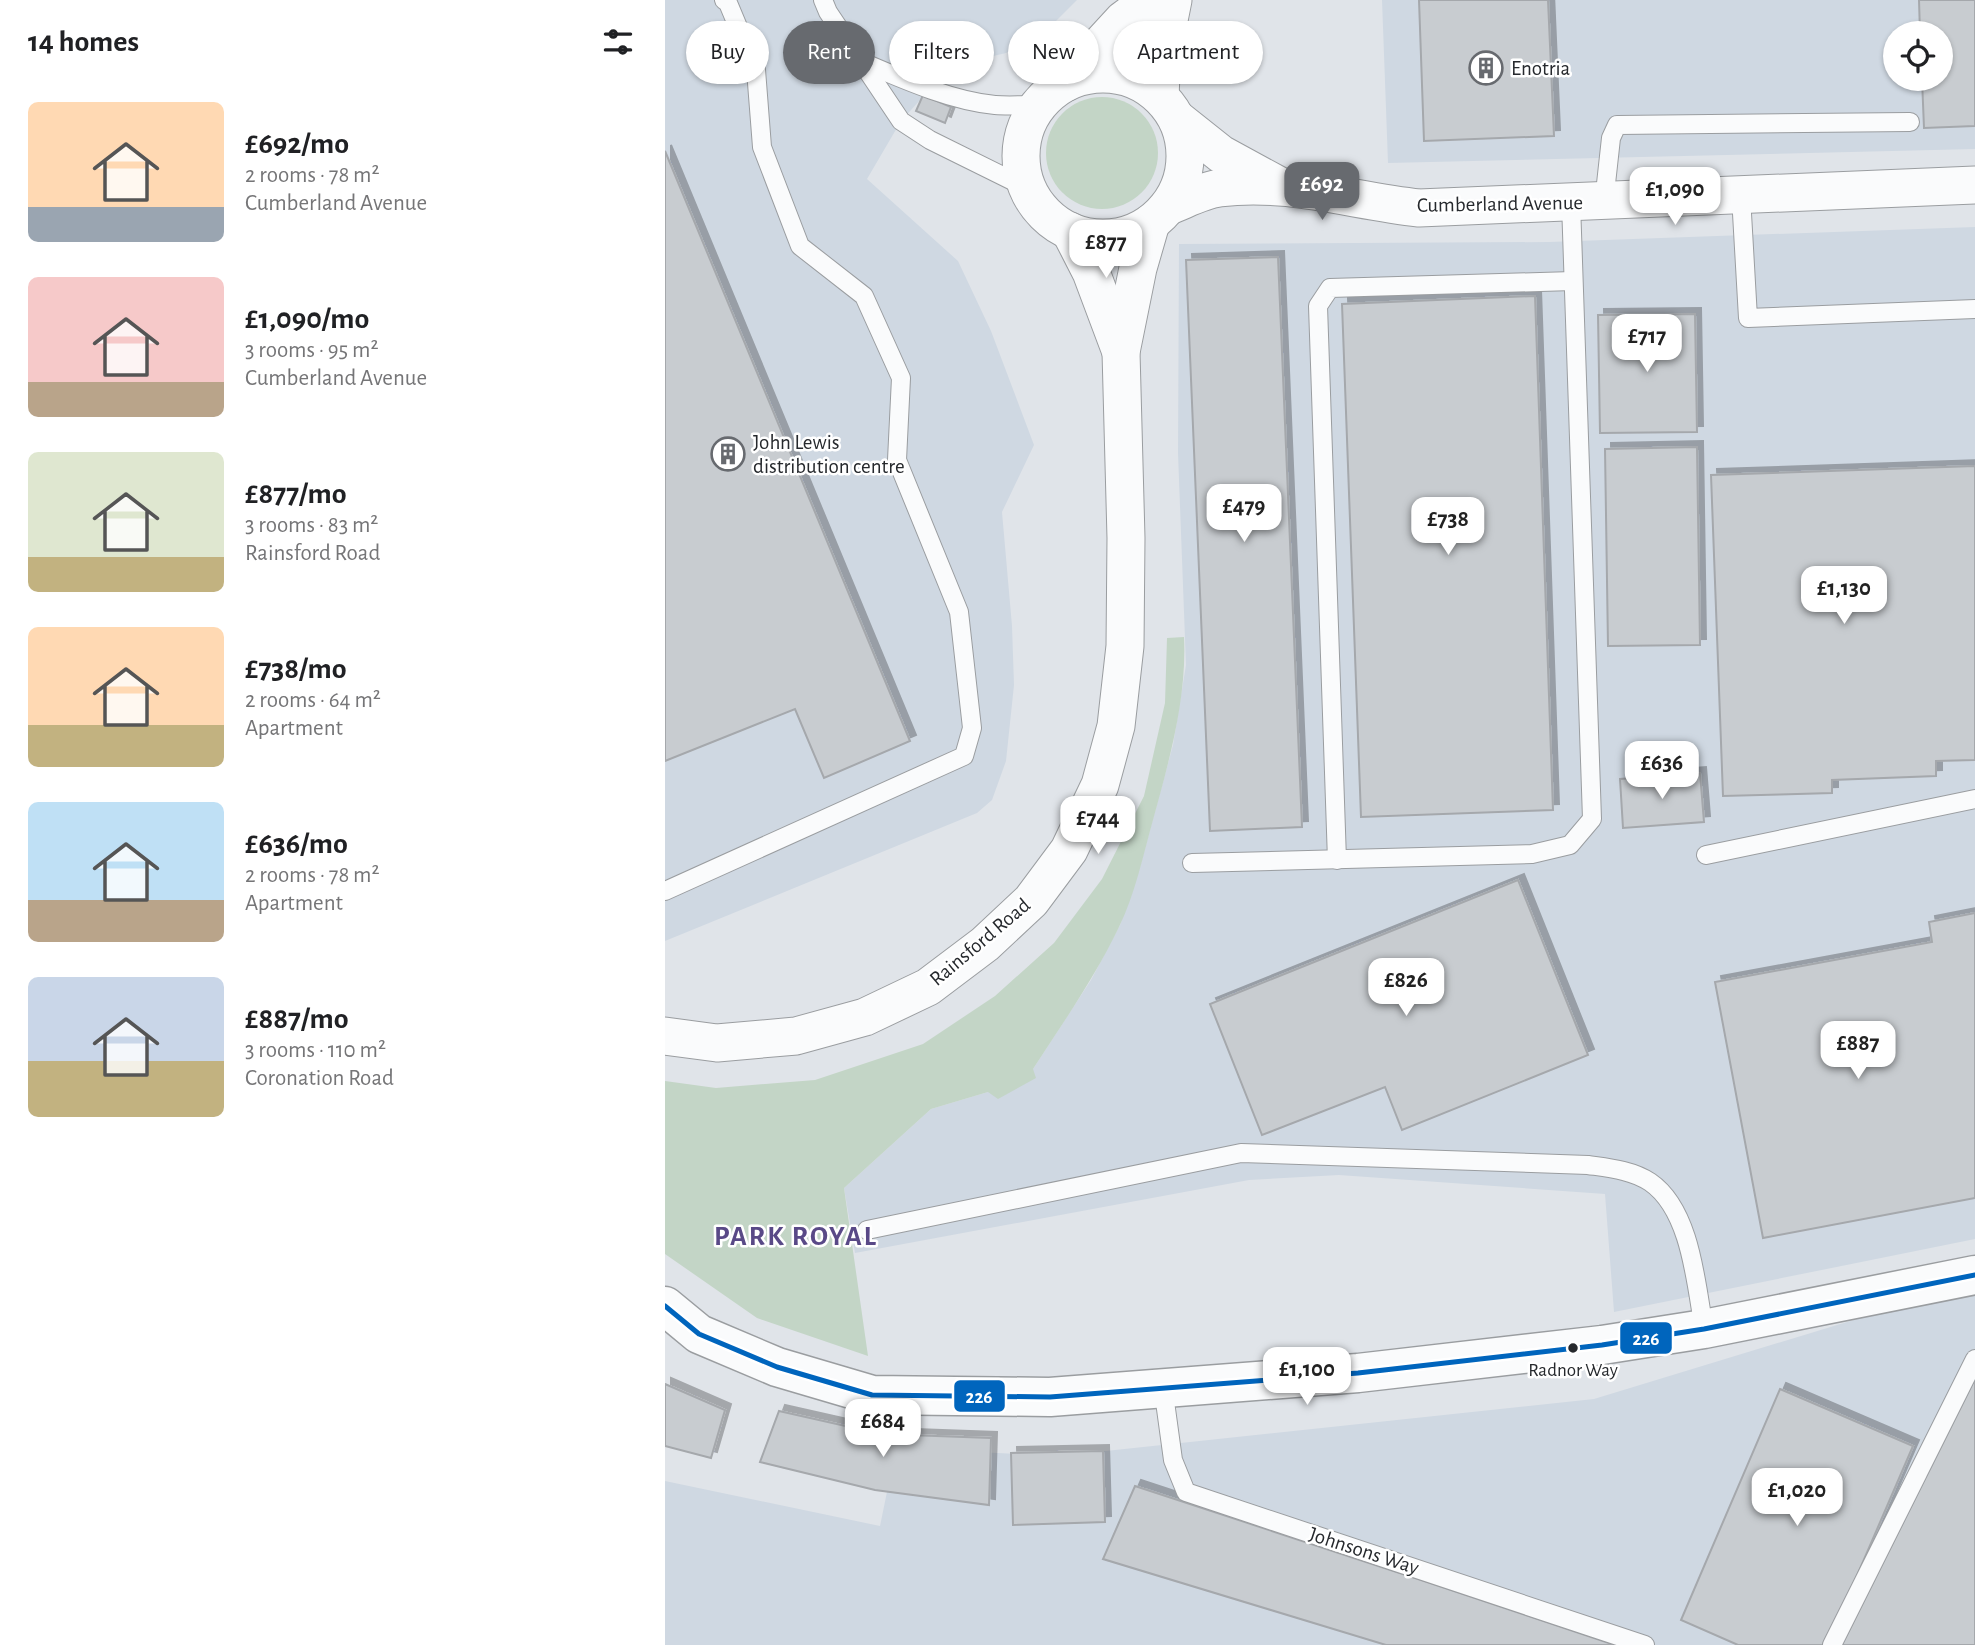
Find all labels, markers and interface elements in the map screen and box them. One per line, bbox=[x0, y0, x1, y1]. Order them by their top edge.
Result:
chip: Buy bbox=[686, 21, 769, 84]
chip: Rent bbox=[783, 21, 875, 84]
chip: Filters bbox=[889, 21, 994, 84]
chip: New bbox=[1008, 21, 1099, 84]
chip: Apartment bbox=[1113, 21, 1263, 84]
map controls bbox=[1883, 21, 1953, 91]
button: locate bbox=[1883, 21, 1953, 91]
icon: filters bbox=[599, 23, 637, 61]
text: 14 homes bbox=[28, 27, 139, 57]
building icon: Enotria bbox=[1467, 49, 1505, 87]
place label: Enotria bbox=[1511, 58, 1571, 79]
text: £692/mo bbox=[245, 129, 349, 159]
icon: home bbox=[84, 130, 168, 214]
pin: £692 bbox=[1281, 162, 1363, 222]
text: 2 rooms · 78 m² bbox=[245, 164, 380, 187]
pin: £1,090 bbox=[1618, 168, 1732, 227]
text: £692 bbox=[1300, 173, 1344, 196]
text: £1,090 bbox=[1646, 178, 1704, 201]
text: Cumberland Avenue bbox=[245, 192, 427, 215]
street label: Cumberland Avenue bbox=[1417, 192, 1583, 216]
pin: £877 bbox=[1065, 220, 1147, 280]
text: £877 bbox=[1085, 231, 1127, 254]
text: £1,090/mo bbox=[245, 304, 369, 334]
icon: home bbox=[84, 305, 168, 389]
pin: £717 bbox=[1606, 314, 1688, 374]
text: £717 bbox=[1628, 325, 1666, 348]
text: 3 rooms · 95 m² bbox=[245, 339, 378, 362]
text: Cumberland Avenue bbox=[245, 367, 427, 390]
place label: John Lewis distribution centre bbox=[753, 432, 905, 477]
building icon: John Lewis distribution centre bbox=[709, 435, 747, 473]
text: £877/mo bbox=[245, 479, 347, 509]
icon: home bbox=[84, 480, 168, 564]
pin: £479 bbox=[1203, 484, 1285, 544]
text: £479 bbox=[1223, 495, 1265, 518]
pin: £738 bbox=[1407, 498, 1489, 557]
text: £738 bbox=[1427, 508, 1469, 531]
text: 3 rooms · 83 m² bbox=[245, 514, 378, 537]
text: Rainsford Road bbox=[245, 542, 380, 565]
pin: £1,130 bbox=[1787, 566, 1901, 626]
text: £1,130 bbox=[1817, 577, 1871, 600]
text: £738/mo bbox=[245, 654, 347, 684]
icon: home bbox=[84, 655, 168, 739]
text: 2 rooms · 64 m² bbox=[245, 689, 381, 712]
text: Apartment bbox=[245, 717, 343, 740]
pin: £636 bbox=[1621, 742, 1703, 801]
text: £636 bbox=[1641, 752, 1683, 775]
pin: £744 bbox=[1057, 796, 1139, 856]
text: £744 bbox=[1076, 807, 1120, 830]
text: £636/mo bbox=[245, 829, 348, 859]
icon: home bbox=[84, 830, 168, 914]
text: 2 rooms · 78 m² bbox=[245, 864, 380, 887]
text: Apartment bbox=[245, 892, 343, 915]
street label: Rainsford Road bbox=[926, 894, 1034, 990]
pin: £826 bbox=[1365, 958, 1447, 1018]
text: £826 bbox=[1384, 969, 1428, 992]
text: £887/mo bbox=[245, 1004, 348, 1034]
icon: home bbox=[84, 1005, 168, 1089]
pin: £887 bbox=[1817, 1021, 1899, 1081]
text: £887 bbox=[1837, 1032, 1879, 1055]
text: 3 rooms · 110 m² bbox=[245, 1039, 386, 1062]
text: Coronation Road bbox=[245, 1067, 394, 1090]
district label: PARK ROYAL bbox=[714, 1223, 878, 1251]
line badge: 226 bbox=[1619, 1321, 1673, 1355]
text: 226 bbox=[1632, 1330, 1660, 1349]
marker: Radnor Way bbox=[1566, 1341, 1580, 1355]
pin: £1,100 bbox=[1250, 1348, 1364, 1407]
text: £1,100 bbox=[1279, 1358, 1335, 1381]
place label: Radnor Way bbox=[1528, 1361, 1618, 1380]
line badge: 226 bbox=[953, 1379, 1006, 1413]
text: 226 bbox=[965, 1388, 993, 1407]
pin: £684 bbox=[842, 1400, 924, 1459]
text: £684 bbox=[861, 1410, 905, 1433]
pin: £1,020 bbox=[1740, 1468, 1854, 1528]
text: £1,020 bbox=[1768, 1479, 1826, 1502]
street label: Johnsons Way bbox=[1307, 1523, 1421, 1579]

